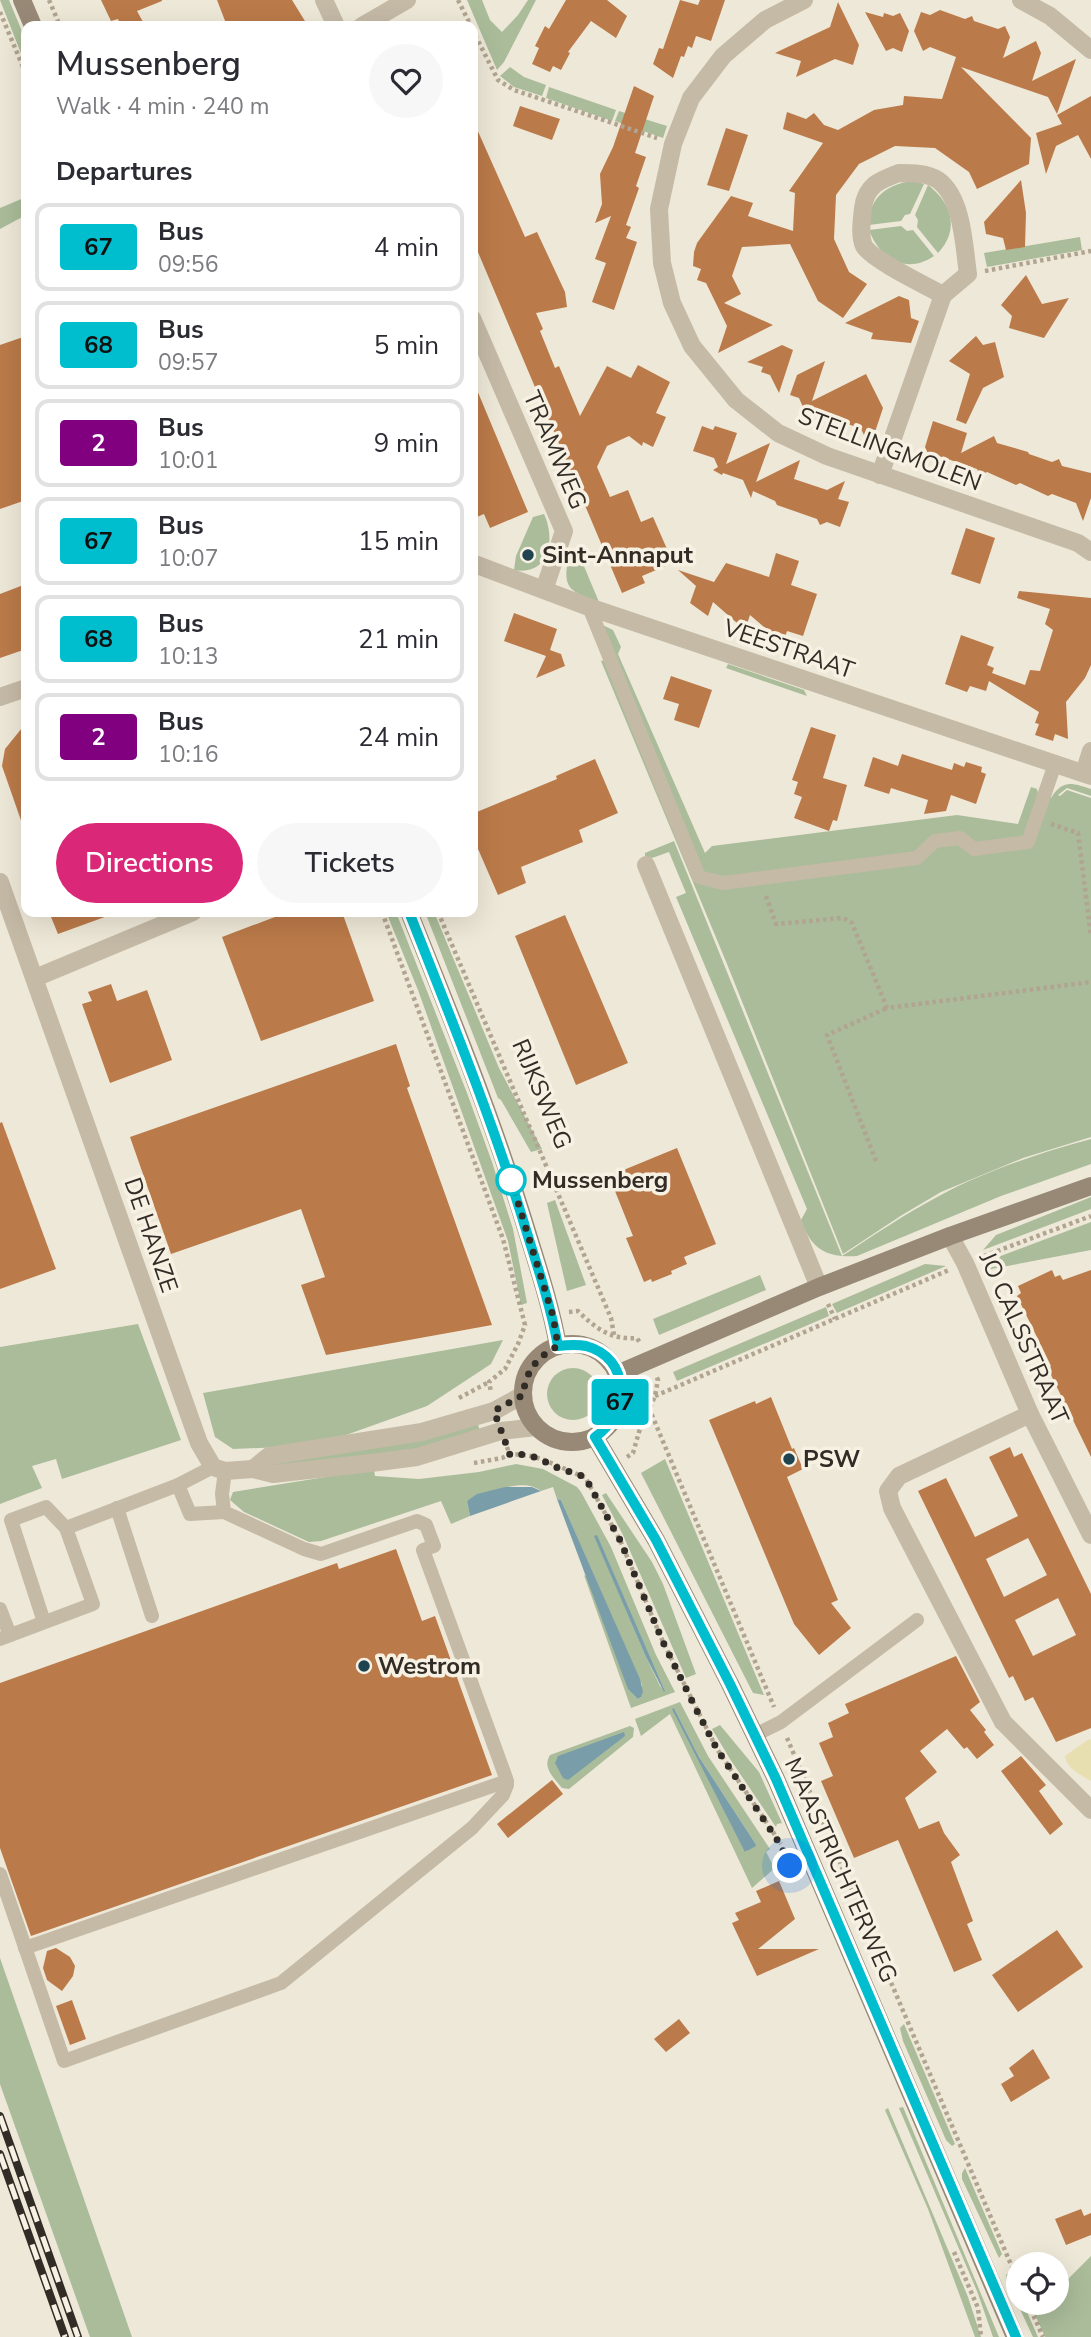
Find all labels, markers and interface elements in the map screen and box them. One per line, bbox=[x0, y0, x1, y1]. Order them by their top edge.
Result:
text: Mussenberg bbox=[56, 42, 241, 87]
button: heart bbox=[369, 44, 443, 118]
text: Walk · 4 min · 240 m bbox=[56, 91, 269, 122]
text: Departures bbox=[56, 154, 192, 189]
text: Bus bbox=[158, 214, 204, 249]
text: 4 min bbox=[374, 230, 439, 265]
text: 67 bbox=[84, 231, 113, 263]
text: 09:56 bbox=[158, 249, 218, 280]
text: Bus bbox=[158, 312, 204, 347]
text: 5 min bbox=[374, 328, 439, 363]
text: 68 bbox=[84, 329, 113, 361]
text: 09:57 bbox=[158, 347, 218, 378]
street label: TRAMWEG bbox=[516, 386, 594, 514]
street label: STELLINGMOLEN bbox=[794, 399, 986, 499]
text: Bus bbox=[158, 410, 204, 445]
text: 9 min bbox=[374, 426, 439, 461]
text: 2 bbox=[91, 427, 106, 459]
text: 10:01 bbox=[158, 445, 218, 476]
text: Bus bbox=[158, 508, 204, 543]
text: 15 min bbox=[358, 524, 439, 559]
text: 67 bbox=[84, 525, 113, 557]
place label: Sint-Annaput bbox=[542, 539, 694, 571]
text: 10:07 bbox=[158, 543, 218, 574]
marker: Sint-Annaput bbox=[520, 547, 536, 563]
text: Bus bbox=[158, 606, 204, 641]
street label: VEESTRAAT bbox=[718, 611, 859, 687]
text: 21 min bbox=[358, 622, 439, 657]
text: 68 bbox=[84, 623, 113, 655]
text: 10:13 bbox=[158, 641, 218, 672]
text: Bus bbox=[158, 704, 204, 739]
text: 24 min bbox=[358, 720, 439, 755]
text: 2 bbox=[91, 721, 106, 753]
text: 10:16 bbox=[158, 739, 218, 770]
button: Directions bbox=[56, 823, 243, 903]
button: Tickets bbox=[257, 823, 443, 903]
street label: RIJKSWEG bbox=[504, 1034, 580, 1154]
place label: Mussenberg bbox=[532, 1164, 668, 1196]
marker: Mussenberg bbox=[496, 1165, 526, 1195]
street label: DE HANZE bbox=[116, 1173, 186, 1297]
street label: JO CALSSTRAAT bbox=[971, 1246, 1076, 1430]
line badge: 67 bbox=[588, 1379, 652, 1425]
text: 67 bbox=[606, 1386, 634, 1418]
place label: PSW bbox=[803, 1443, 860, 1475]
marker: PSW bbox=[781, 1451, 797, 1467]
place label: Westrom bbox=[378, 1650, 481, 1682]
marker: Westrom bbox=[356, 1658, 372, 1674]
street label: MAASTRICHTERWEG bbox=[777, 1753, 905, 1987]
your location bbox=[772, 1848, 807, 1883]
map controls bbox=[1006, 2252, 1069, 2315]
button: locate bbox=[1006, 2252, 1069, 2315]

